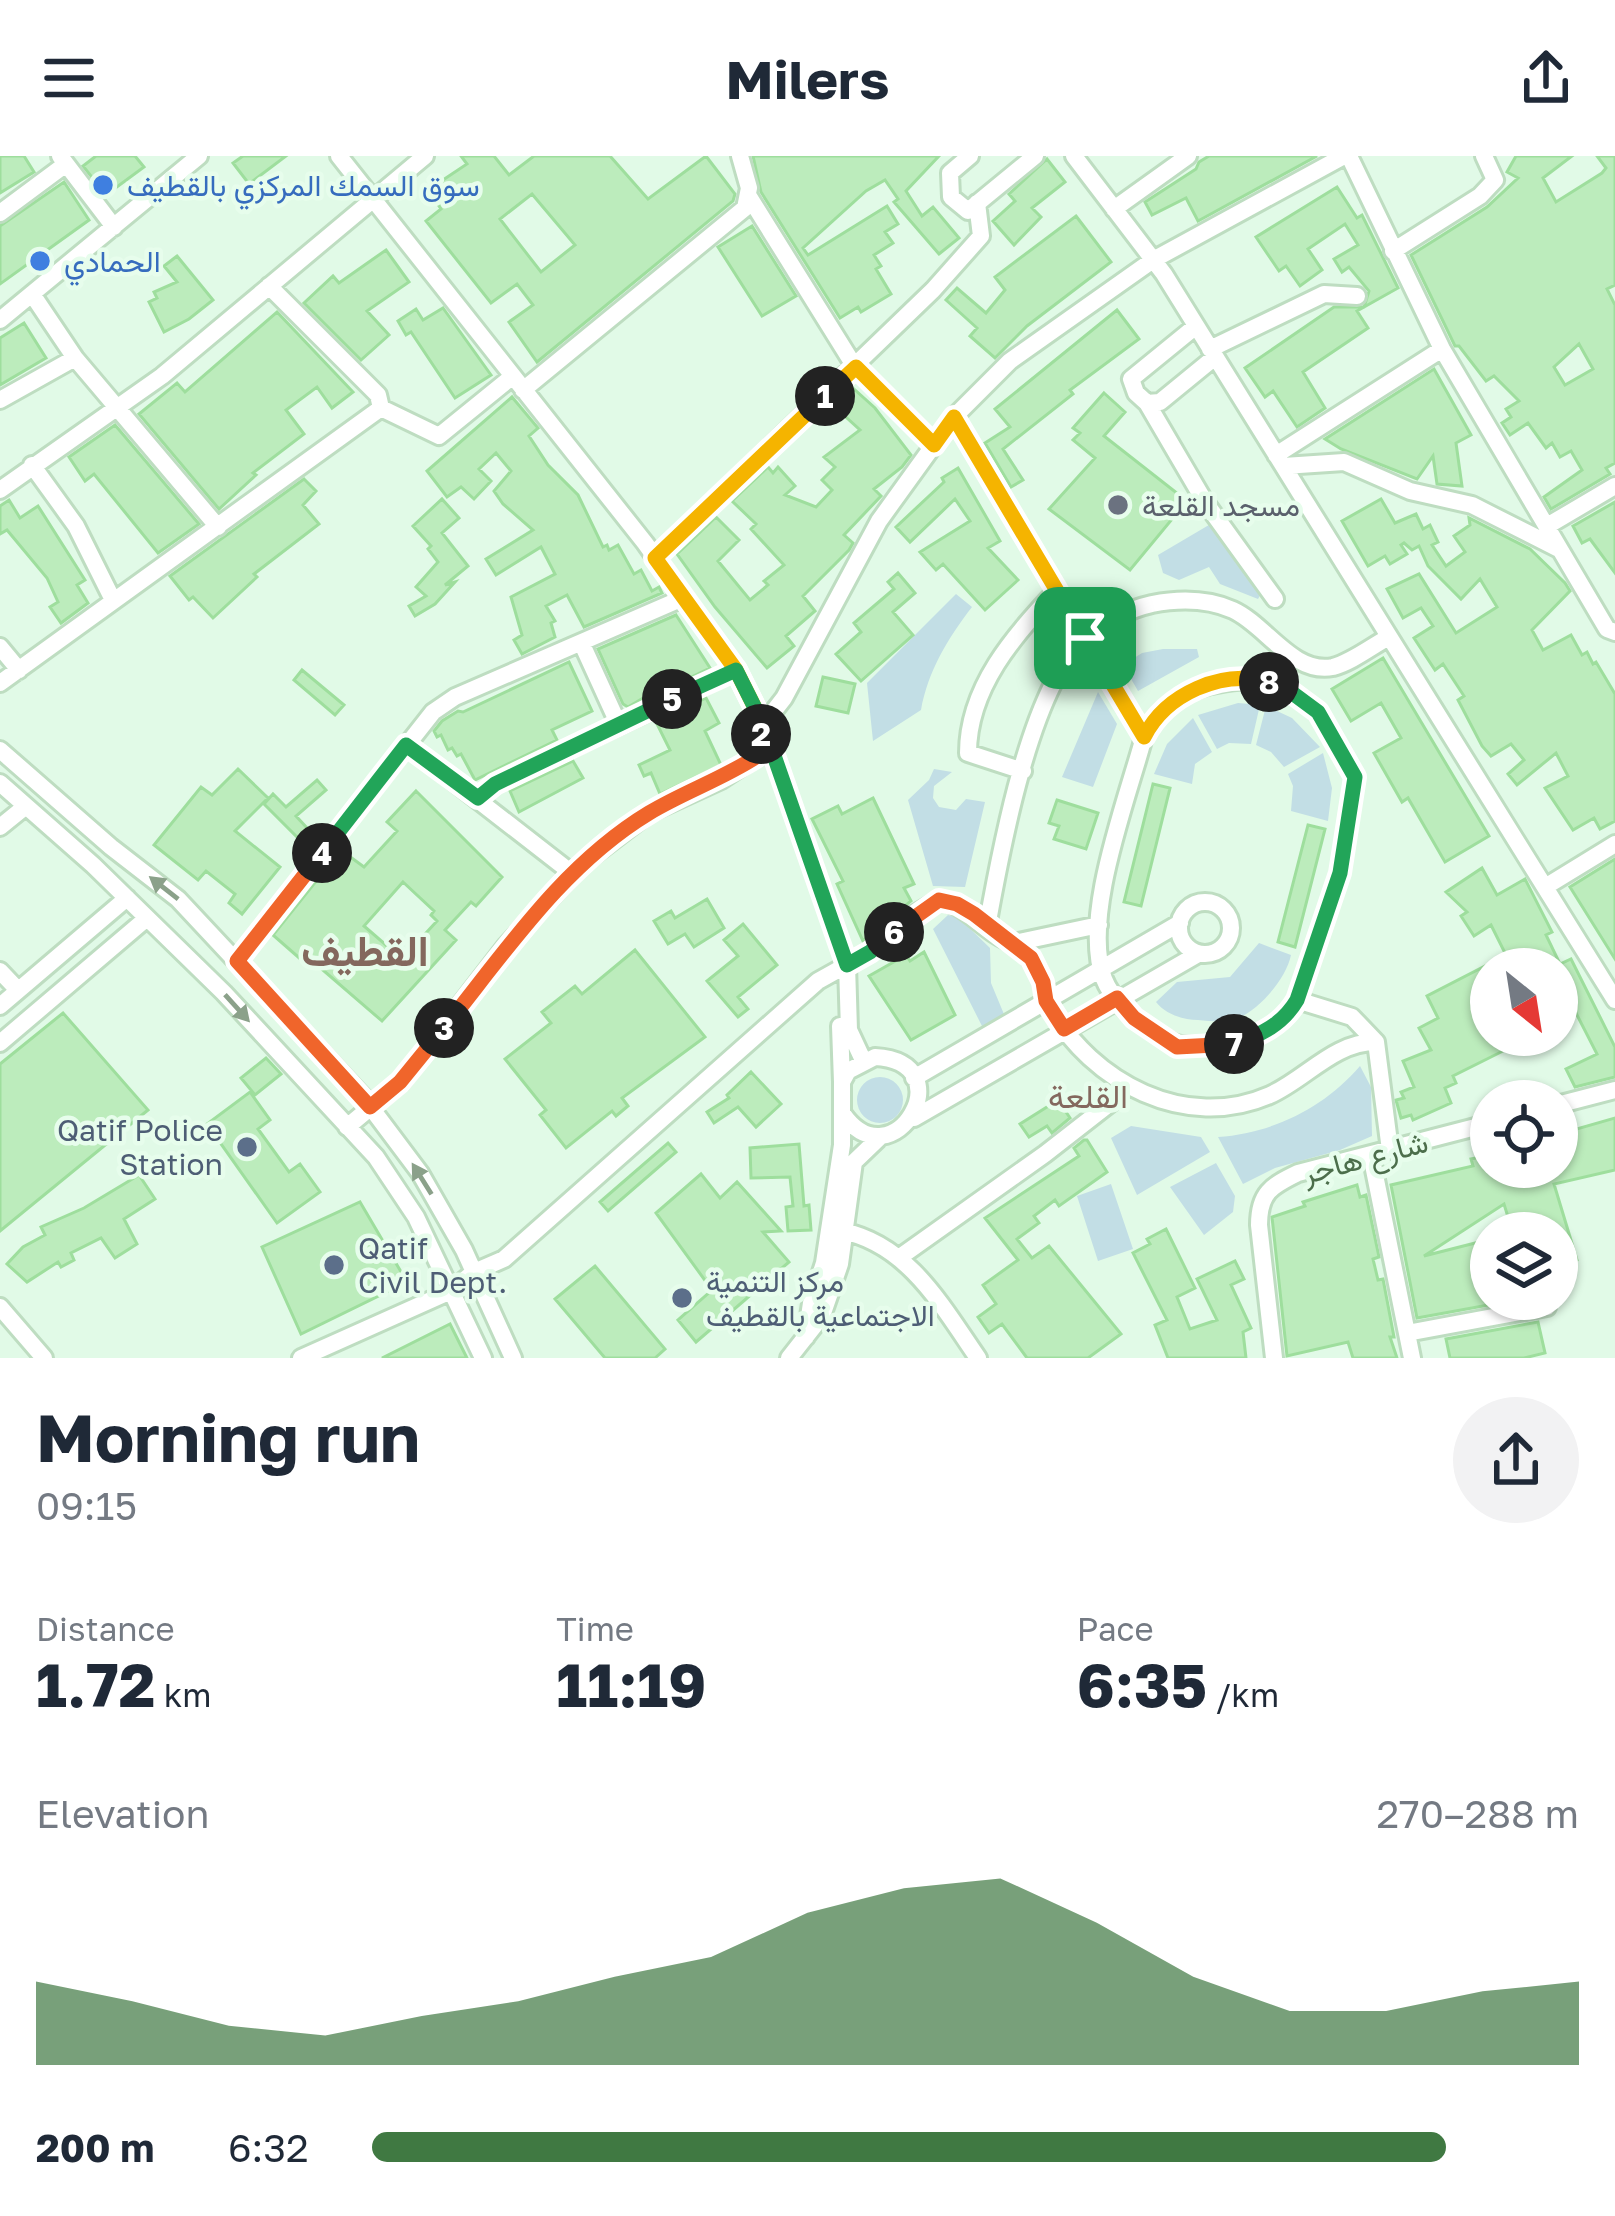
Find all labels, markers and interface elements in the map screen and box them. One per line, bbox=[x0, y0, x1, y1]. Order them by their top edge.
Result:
icon: menu bbox=[36, 45, 102, 111]
icon: share bbox=[1513, 45, 1579, 111]
text: Milers bbox=[726, 46, 889, 111]
place label: سوق السمك المركزي بالقطيف bbox=[127, 167, 480, 210]
marker: سوق السمك المركزي بالقطيف bbox=[90, 172, 116, 198]
place label: الحمادي bbox=[64, 243, 161, 286]
marker: الحمادي bbox=[27, 248, 53, 274]
pin: 1 bbox=[795, 366, 855, 426]
text: 1 bbox=[817, 376, 834, 415]
place label: مسجد القلعة bbox=[1142, 487, 1300, 523]
marker: مسجد القلعة bbox=[1105, 492, 1131, 518]
pin bbox=[1034, 587, 1136, 689]
icon: arrive bbox=[1052, 605, 1118, 671]
pin: 8 bbox=[1239, 652, 1299, 712]
text: 8 bbox=[1258, 662, 1280, 701]
pin: 5 bbox=[642, 669, 702, 729]
text: 5 bbox=[662, 679, 682, 718]
pin: 2 bbox=[731, 704, 791, 764]
text: 2 bbox=[751, 714, 771, 753]
pin: 4 bbox=[292, 823, 352, 883]
text: 4 bbox=[312, 833, 332, 872]
one-way arrow bbox=[148, 876, 179, 901]
pin: 6 bbox=[864, 902, 924, 962]
text: 6 bbox=[884, 912, 904, 951]
district label: القطيف bbox=[301, 925, 429, 976]
north arrow bbox=[1470, 948, 1578, 1056]
map controls bbox=[1470, 948, 1578, 1320]
one-way arrow bbox=[223, 993, 250, 1022]
pin: 3 bbox=[414, 998, 474, 1058]
text: 3 bbox=[434, 1008, 454, 1047]
pin: 7 bbox=[1204, 1014, 1264, 1074]
text: 7 bbox=[1225, 1024, 1243, 1063]
district label: القلعة bbox=[1048, 1076, 1128, 1115]
button: locate bbox=[1470, 1080, 1578, 1188]
place label: Qatif Police Station bbox=[57, 1112, 223, 1182]
street label: شارع هاجر bbox=[1297, 1123, 1432, 1194]
marker: Qatif Police Station bbox=[234, 1134, 260, 1160]
one-way arrow bbox=[412, 1162, 433, 1196]
button: layers bbox=[1470, 1212, 1578, 1320]
place label: Qatif Civil Dept. bbox=[358, 1230, 507, 1300]
marker: Qatif Civil Dept. bbox=[321, 1252, 347, 1278]
place label: مركز التنمية الاجتماعية بالقطيف bbox=[706, 1263, 935, 1333]
marker: مركز التنمية الاجتماعية بالقطيف bbox=[669, 1285, 695, 1311]
text: Morning run bbox=[36, 1397, 420, 1477]
button: share bbox=[1453, 1397, 1579, 1523]
text: 09:15 bbox=[36, 1482, 137, 1529]
text: Distance bbox=[36, 1609, 175, 1648]
text: Time bbox=[556, 1609, 634, 1648]
text: Pace bbox=[1077, 1609, 1154, 1648]
text: 1.72 bbox=[36, 1648, 155, 1720]
text: 11:19 bbox=[556, 1648, 706, 1720]
text: 6:35 bbox=[1077, 1648, 1207, 1720]
text: km bbox=[155, 1675, 212, 1714]
text: /km bbox=[1207, 1675, 1279, 1714]
text: Elevation bbox=[36, 1790, 209, 1837]
text: 270–288 m bbox=[1376, 1790, 1579, 1837]
text: 200 m bbox=[36, 2124, 154, 2171]
text: 6:32 bbox=[228, 2124, 309, 2171]

